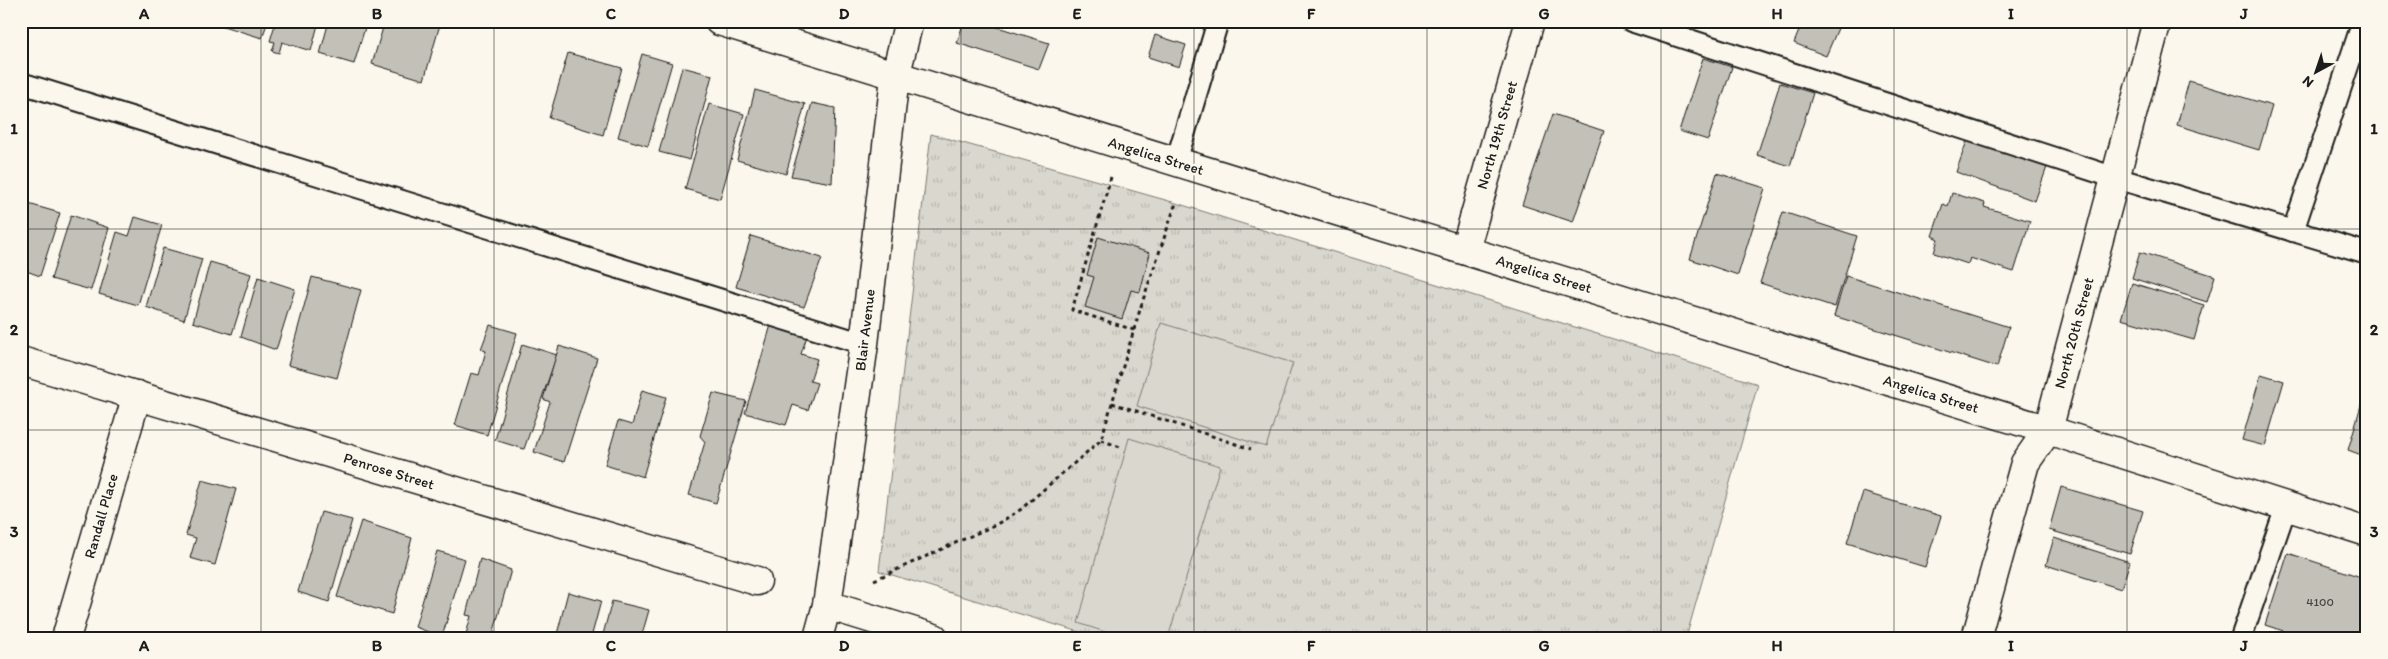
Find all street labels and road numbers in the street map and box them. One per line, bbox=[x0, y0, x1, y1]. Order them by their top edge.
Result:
street label: North 19th Street bbox=[1473, 78, 1521, 191]
street label: Angelica Street bbox=[1106, 133, 1206, 179]
street label: Angelica Street bbox=[1494, 251, 1594, 297]
street label: North 20th Street bbox=[2050, 275, 2098, 391]
street label: Blair Avenue bbox=[851, 288, 879, 372]
street label: Angelica Street bbox=[1881, 371, 1981, 417]
street label: Penrose Street bbox=[341, 449, 437, 493]
street label: Randall Place bbox=[80, 472, 122, 560]

